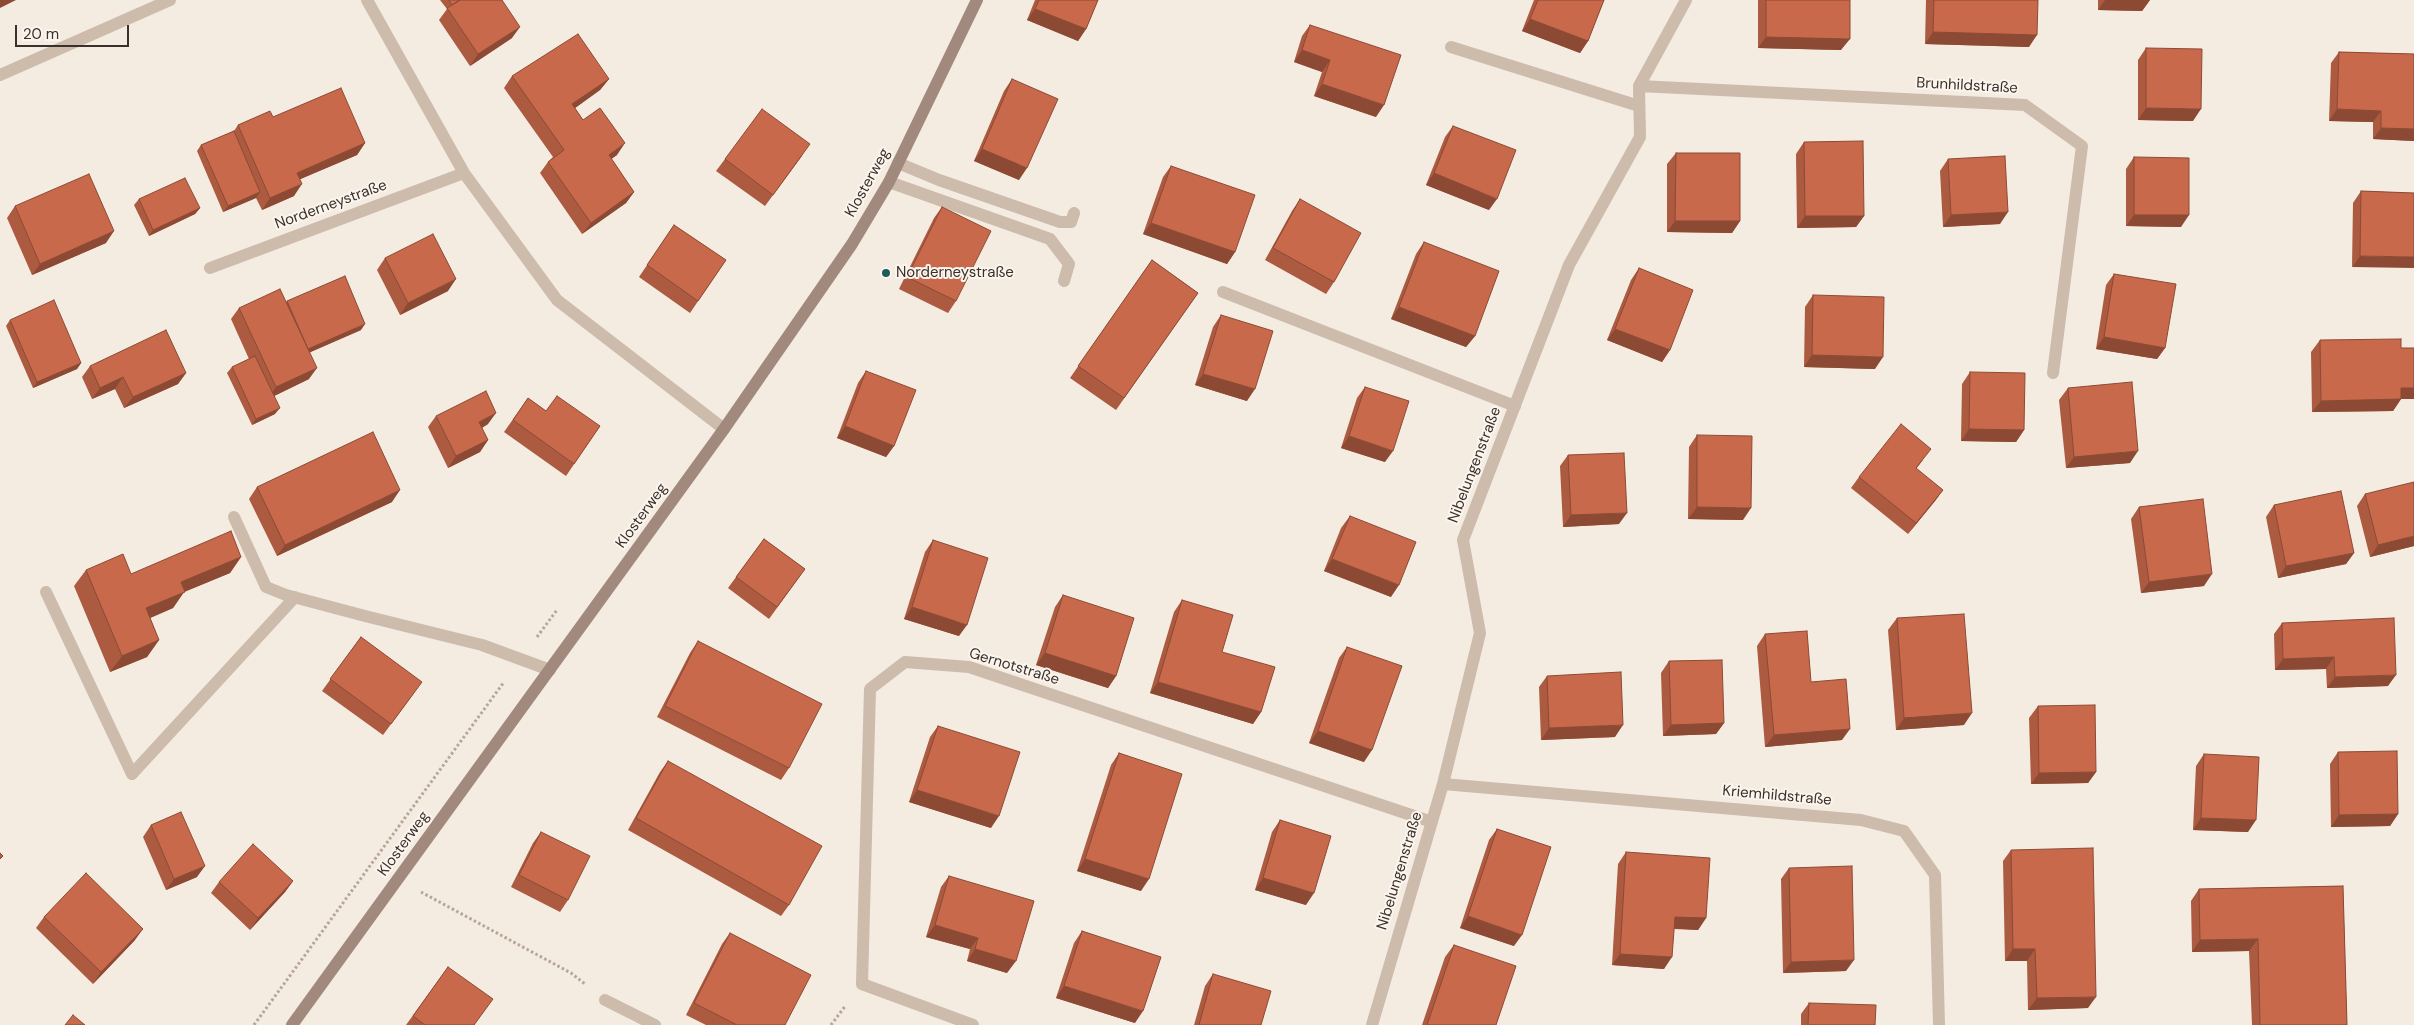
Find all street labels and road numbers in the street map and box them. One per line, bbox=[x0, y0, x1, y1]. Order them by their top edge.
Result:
street label: Brunhildstraße bbox=[1916, 74, 2018, 98]
street label: Klosterweg bbox=[842, 145, 894, 221]
street label: Norderneystraße bbox=[273, 176, 389, 234]
street label: Nibelungenstraße bbox=[1445, 405, 1505, 525]
street label: Klosterweg bbox=[612, 480, 672, 552]
street label: Gernotstraße bbox=[967, 645, 1061, 689]
street label: Kriemhildstraße bbox=[1722, 782, 1832, 810]
street label: Klosterweg bbox=[374, 808, 434, 880]
street label: Nibelungenstraße bbox=[1373, 810, 1427, 932]

